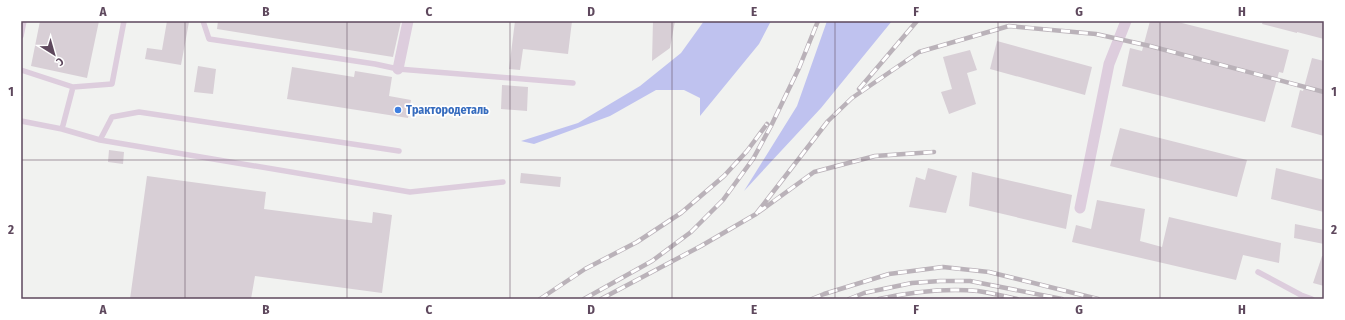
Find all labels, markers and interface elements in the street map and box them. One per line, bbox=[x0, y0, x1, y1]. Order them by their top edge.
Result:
text: A bbox=[98, 4, 107, 19]
text: B bbox=[262, 4, 270, 19]
text: C bbox=[426, 4, 433, 19]
text: D bbox=[587, 4, 595, 19]
text: E bbox=[751, 4, 757, 19]
text: F bbox=[913, 4, 919, 19]
text: G bbox=[1075, 4, 1083, 19]
text: H bbox=[1238, 4, 1246, 19]
north arrow bbox=[34, 34, 74, 74]
text: С bbox=[53, 55, 66, 69]
text: 1 bbox=[8, 84, 14, 99]
text: 1 bbox=[1331, 84, 1337, 99]
place label: Трактородеталь bbox=[406, 103, 489, 117]
marker: Трактородеталь bbox=[393, 105, 403, 115]
text: 2 bbox=[7, 222, 14, 237]
text: 2 bbox=[1330, 222, 1337, 237]
text: A bbox=[98, 302, 107, 317]
text: B bbox=[262, 302, 270, 317]
text: C bbox=[426, 302, 433, 317]
text: D bbox=[587, 302, 595, 317]
text: E bbox=[751, 302, 757, 317]
text: F bbox=[913, 302, 919, 317]
text: G bbox=[1075, 302, 1083, 317]
text: H bbox=[1238, 302, 1246, 317]

